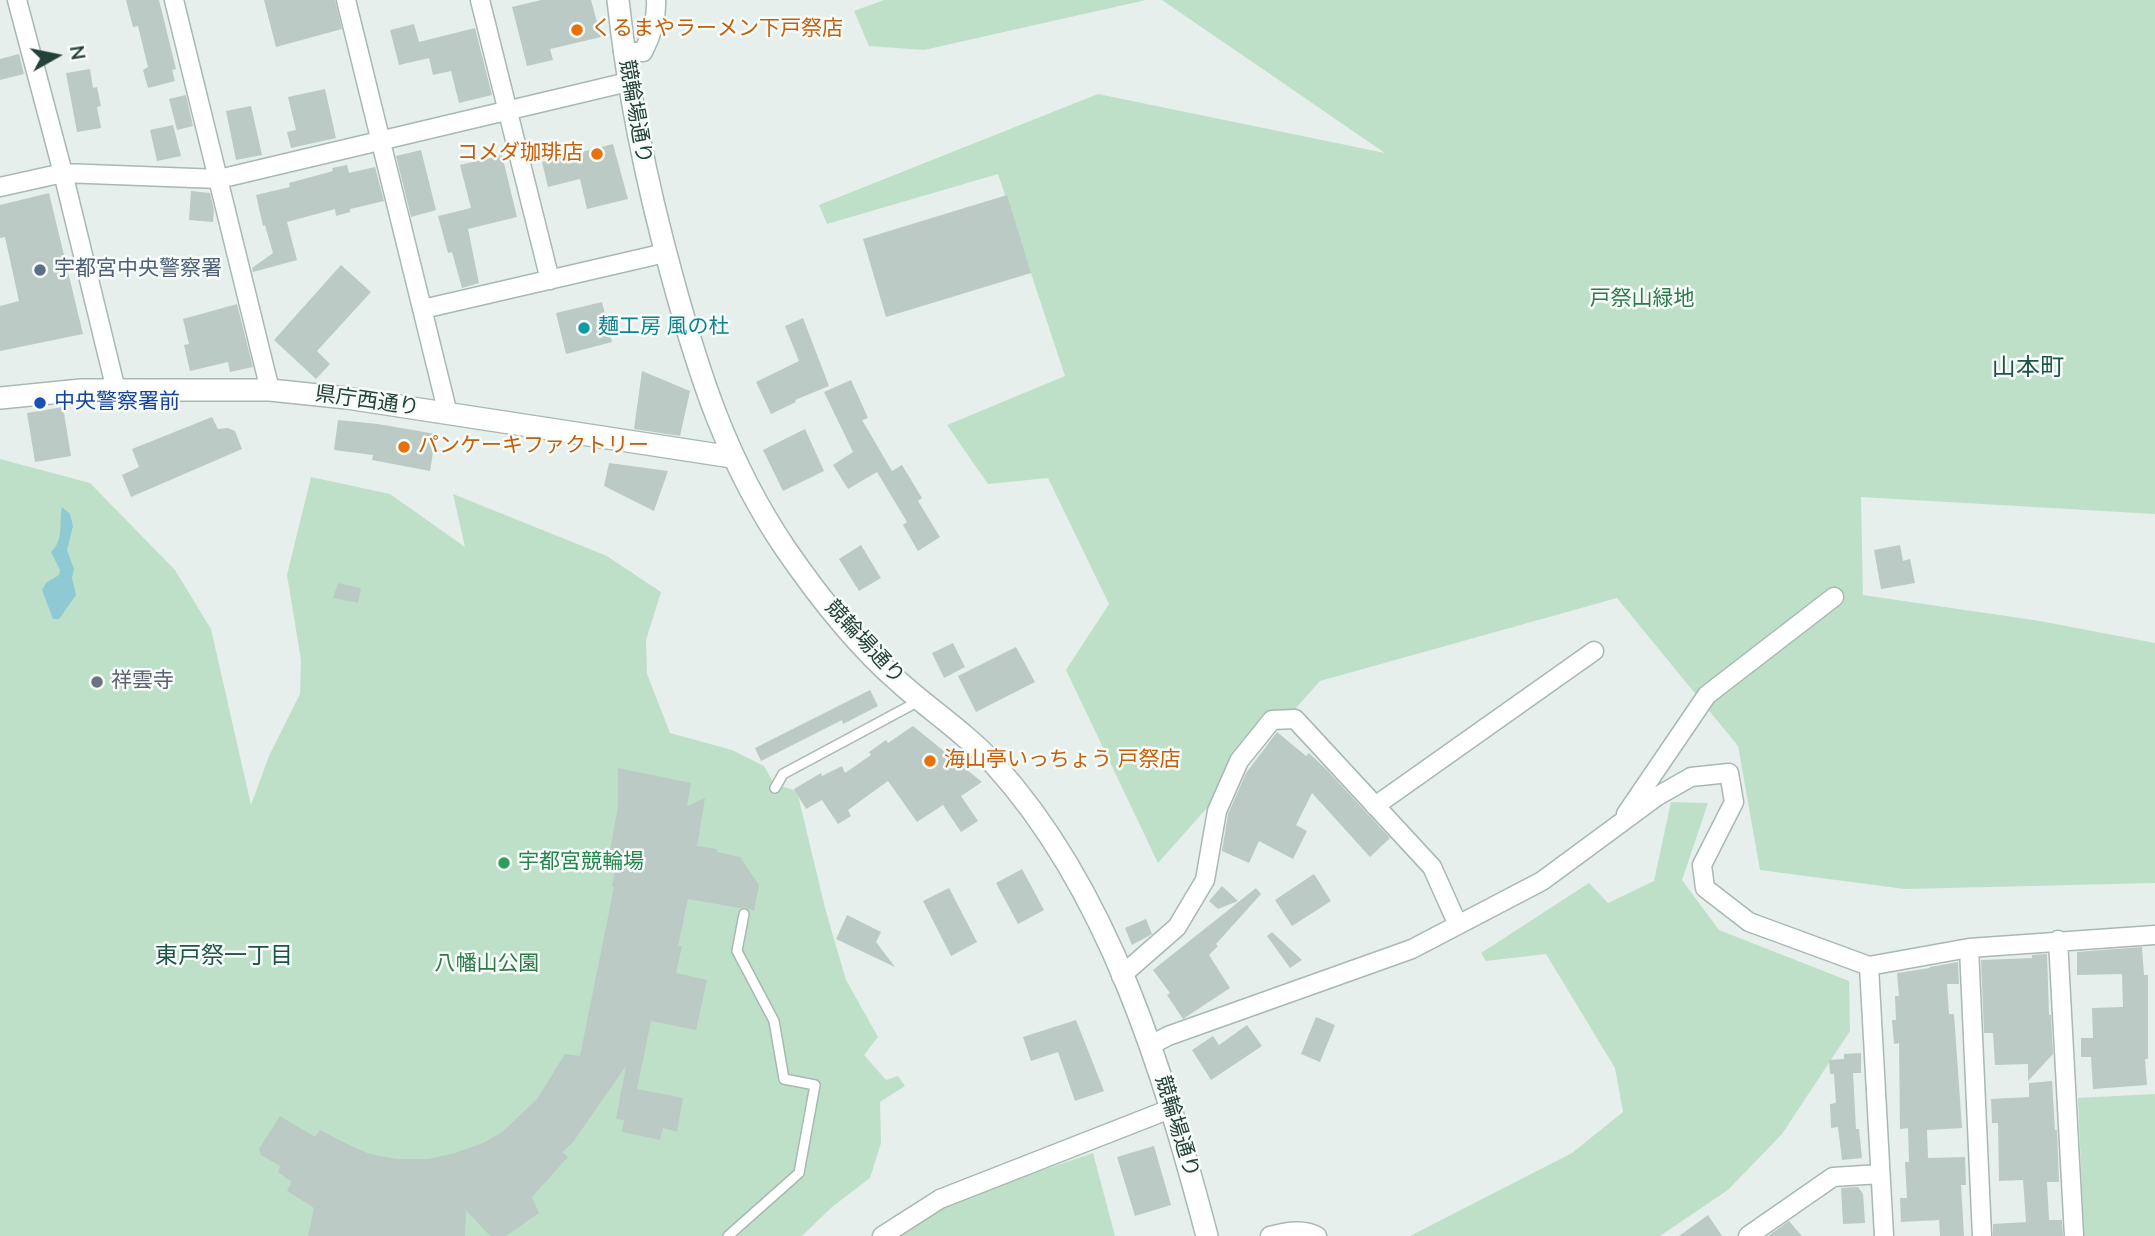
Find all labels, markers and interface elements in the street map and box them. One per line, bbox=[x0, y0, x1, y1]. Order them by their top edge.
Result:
place label: くるまやラーメン下戸祭店 bbox=[591, 17, 843, 43]
north arrow bbox=[21, 21, 91, 91]
marker: くるまやラーメン下戸祭店 bbox=[569, 22, 585, 38]
text: N bbox=[63, 44, 91, 62]
street label: 競輪場通り bbox=[612, 58, 656, 166]
place label: コメダ珈琲店 bbox=[457, 141, 583, 167]
marker: コメダ珈琲店 bbox=[589, 146, 605, 162]
place label: 宇都宮中央警察署 bbox=[54, 257, 222, 283]
marker: 宇都宮中央警察署 bbox=[32, 262, 48, 278]
park label: 戸祭山緑地 bbox=[1590, 287, 1694, 313]
place label: 麺工房 風の杜 bbox=[598, 315, 729, 341]
marker: 麺工房 風の杜 bbox=[576, 320, 592, 336]
district label: 山本町 bbox=[1992, 355, 2064, 383]
street label: 県庁西通り bbox=[313, 382, 421, 422]
place label: 中央警察署前 bbox=[54, 390, 180, 416]
marker: 中央警察署前 bbox=[32, 395, 48, 411]
place label: パンケーキファクトリー bbox=[418, 434, 649, 460]
marker: パンケーキファクトリー bbox=[396, 439, 412, 455]
street label: 競輪場通り bbox=[819, 596, 909, 690]
place label: 祥雲寺 bbox=[111, 669, 174, 695]
marker: 祥雲寺 bbox=[89, 674, 105, 690]
place label: 海山亭いっちょう 戸祭店 bbox=[944, 748, 1180, 774]
marker: 海山亭いっちょう 戸祭店 bbox=[922, 753, 938, 769]
place label: 宇都宮競輪場 bbox=[518, 850, 644, 876]
marker: 宇都宮競輪場 bbox=[496, 855, 512, 871]
district label: 東戸祭一丁目 bbox=[155, 943, 293, 971]
park label: 八幡山公園 bbox=[435, 952, 539, 978]
street label: 競輪場通り bbox=[1149, 1073, 1203, 1181]

